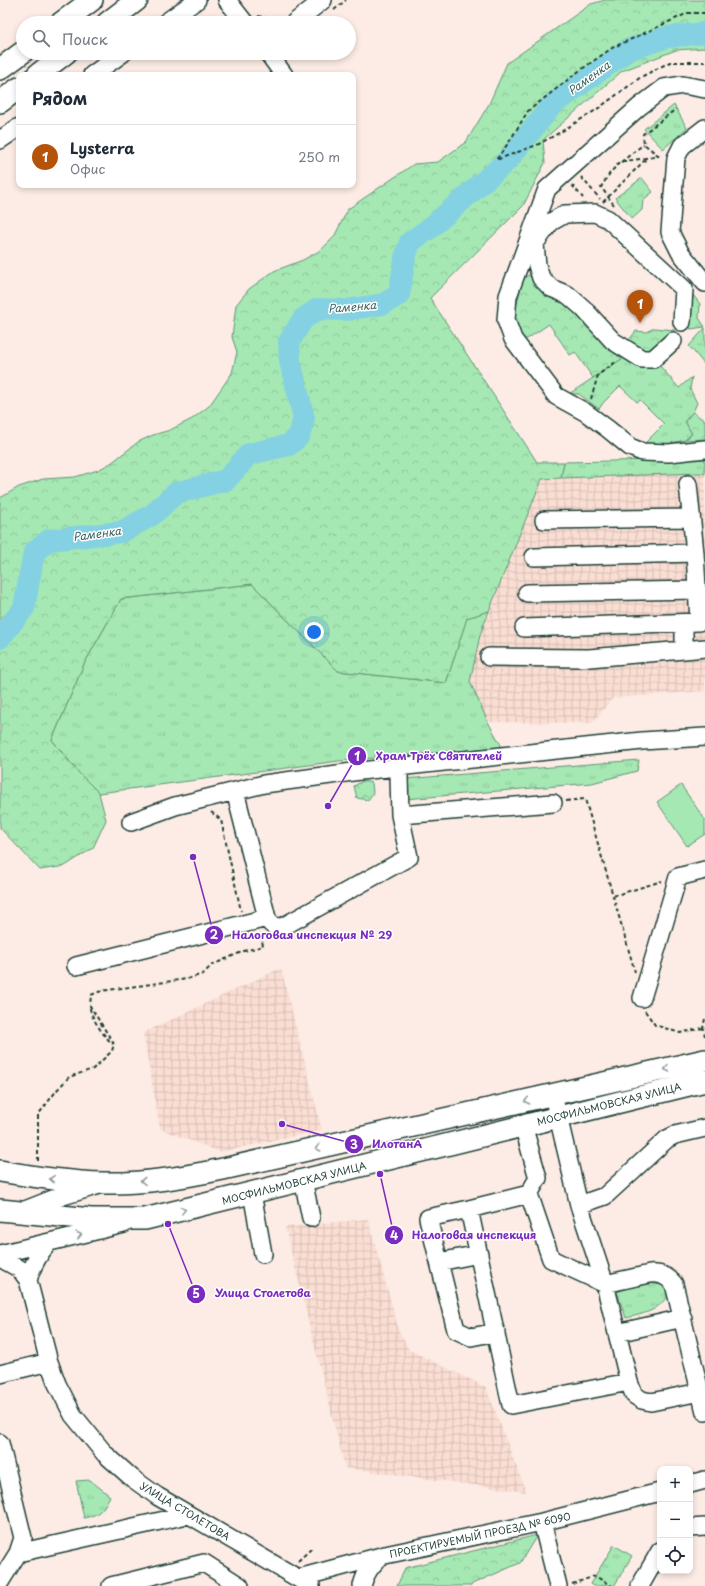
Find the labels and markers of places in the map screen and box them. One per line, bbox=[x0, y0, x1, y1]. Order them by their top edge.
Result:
pin: 1 bbox=[627, 290, 653, 323]
callout: Храм Трёх Святителей bbox=[347, 745, 511, 768]
callout: Налоговая инспекция № 29 bbox=[204, 923, 400, 946]
callout: ИлотанА bbox=[344, 1133, 430, 1156]
callout: Налоговая инспекция bbox=[384, 1224, 544, 1247]
callout: Улица Столетова bbox=[186, 1282, 319, 1305]

